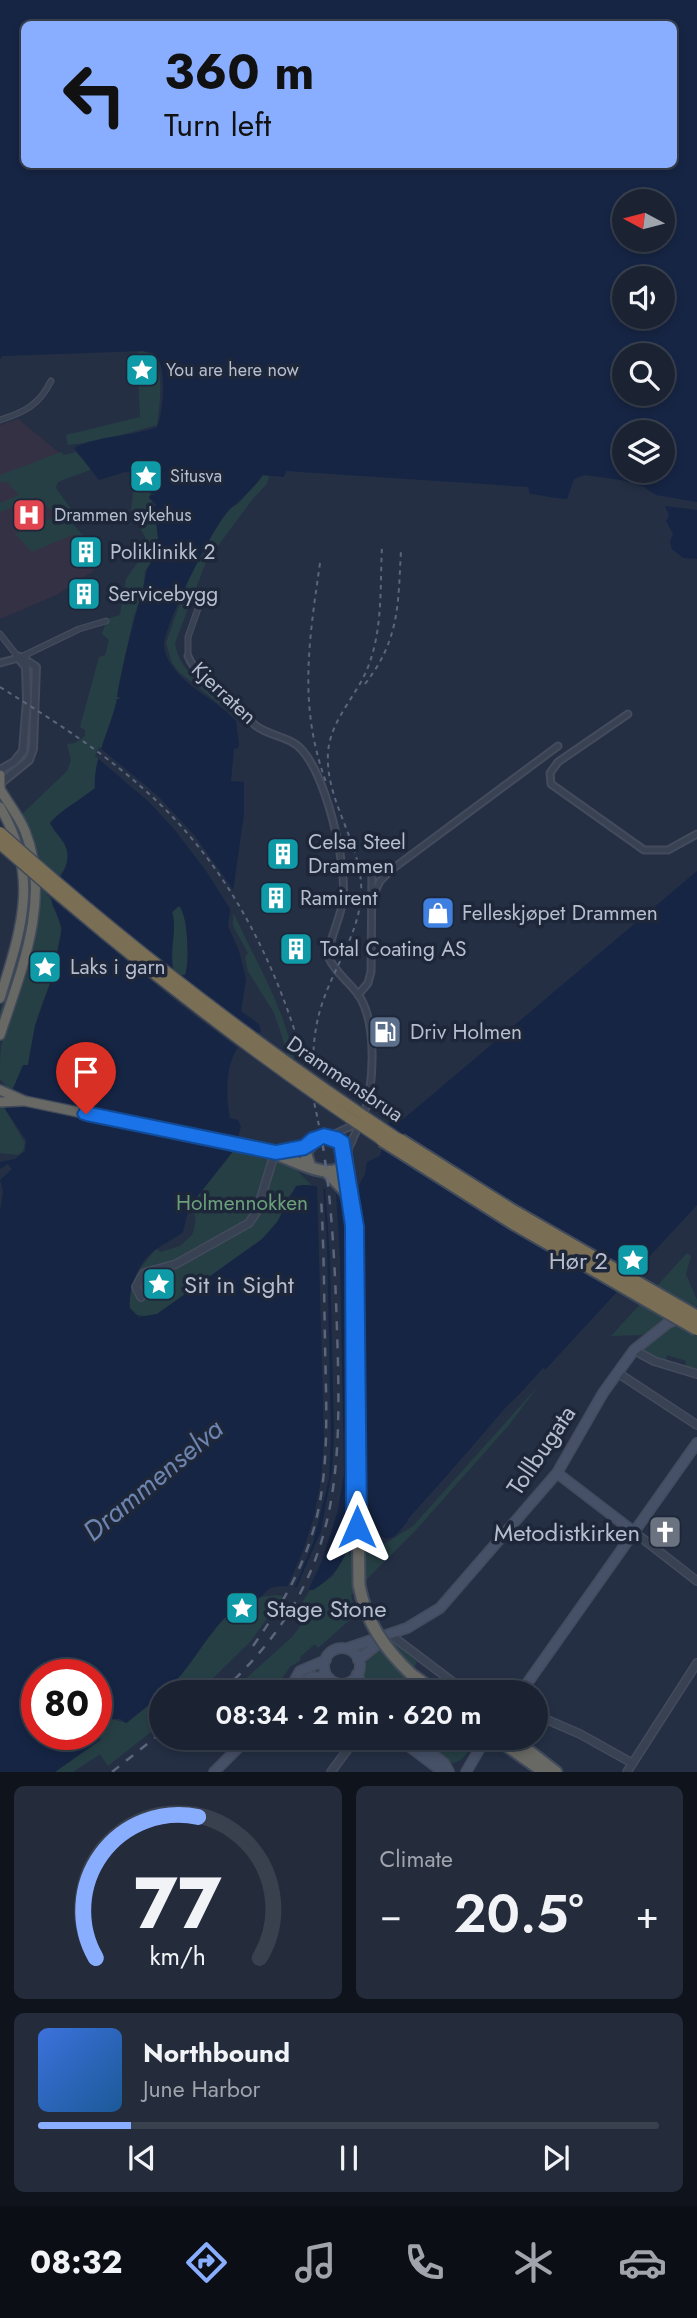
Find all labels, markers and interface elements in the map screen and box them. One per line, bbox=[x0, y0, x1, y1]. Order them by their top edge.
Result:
text: 360 m bbox=[164, 37, 315, 107]
icon: left bbox=[49, 49, 140, 140]
text: Turn left bbox=[164, 102, 271, 148]
north arrow bbox=[612, 189, 676, 252]
map controls bbox=[612, 189, 675, 483]
button: sound bbox=[612, 266, 675, 329]
button: search bbox=[612, 343, 675, 406]
place icon: You are here now bbox=[123, 351, 161, 389]
place label: You are here now bbox=[166, 357, 300, 383]
button: layers bbox=[612, 420, 675, 483]
place icon: Situsva bbox=[127, 457, 165, 495]
place label: Situsva bbox=[170, 463, 222, 489]
hospital icon: Drammen sykehus bbox=[10, 496, 48, 534]
place label: Drammen sykehus bbox=[54, 502, 191, 528]
building icon: Poliklinikk 2 bbox=[67, 533, 105, 571]
place label: Poliklinikk 2 bbox=[110, 537, 215, 567]
building icon: Servicebygg bbox=[65, 575, 103, 613]
place label: Servicebygg bbox=[108, 579, 218, 609]
street label: Kjerraten bbox=[185, 655, 263, 731]
place label: Celsa Steel Drammen bbox=[308, 827, 406, 881]
building icon: Celsa Steel Drammen bbox=[264, 835, 302, 873]
building icon: Ramirent bbox=[257, 879, 295, 917]
place label: Ramirent bbox=[300, 883, 377, 913]
shop icon: Felleskjøpet Drammen bbox=[419, 894, 457, 932]
place label: Felleskjøpet Drammen bbox=[462, 898, 658, 928]
building icon: Total Coating AS bbox=[277, 930, 315, 968]
place label: Total Coating AS bbox=[320, 934, 467, 964]
place icon: Laks i garn bbox=[26, 948, 64, 986]
place label: Laks i garn bbox=[70, 952, 166, 982]
fuel station icon: Driv Holmen bbox=[366, 1013, 404, 1051]
place label: Driv Holmen bbox=[410, 1017, 522, 1047]
street label: Drammensbrua bbox=[281, 1029, 409, 1129]
pin bbox=[56, 1042, 116, 1114]
icon: arrive bbox=[67, 1053, 105, 1091]
park label: Holmennokken bbox=[176, 1188, 308, 1218]
place icon: Hør 2 bbox=[614, 1241, 652, 1279]
place label: Hør 2 bbox=[549, 1243, 608, 1278]
place icon: Sit in Sight bbox=[140, 1265, 178, 1303]
place label: Sit in Sight bbox=[184, 1267, 294, 1302]
street label: Tollbugata bbox=[498, 1398, 584, 1502]
water label: Drammenselva bbox=[74, 1409, 233, 1551]
position arrow bbox=[320, 1490, 394, 1564]
church icon: Metodistkirken bbox=[646, 1513, 684, 1551]
place label: Metodistkirken bbox=[494, 1515, 640, 1550]
place icon: Stage Stone bbox=[223, 1589, 261, 1627]
place label: Stage Stone bbox=[266, 1591, 387, 1626]
speed limit sign: 80 bbox=[21, 1659, 112, 1750]
text: 08:34 · 2 min · 620 m bbox=[215, 1696, 482, 1734]
text: Climate bbox=[380, 1842, 453, 1876]
text: 77 bbox=[134, 1851, 222, 1956]
text: 20.5° bbox=[454, 1876, 584, 1952]
text: − bbox=[380, 1887, 402, 1942]
text: + bbox=[636, 1887, 659, 1942]
text: km/h bbox=[149, 1938, 206, 1974]
text: Northbound bbox=[143, 2034, 290, 2072]
text: June Harbor bbox=[143, 2072, 260, 2106]
icon: previous bbox=[123, 2139, 161, 2177]
icon: pause bbox=[330, 2139, 368, 2177]
icon: next bbox=[537, 2139, 575, 2177]
icon: directions bbox=[182, 2238, 231, 2287]
icon: music bbox=[291, 2238, 340, 2287]
icon: phone bbox=[400, 2238, 449, 2287]
icon: climate bbox=[509, 2238, 558, 2287]
icon: car bbox=[618, 2238, 667, 2287]
text: 08:32 bbox=[30, 2239, 122, 2285]

